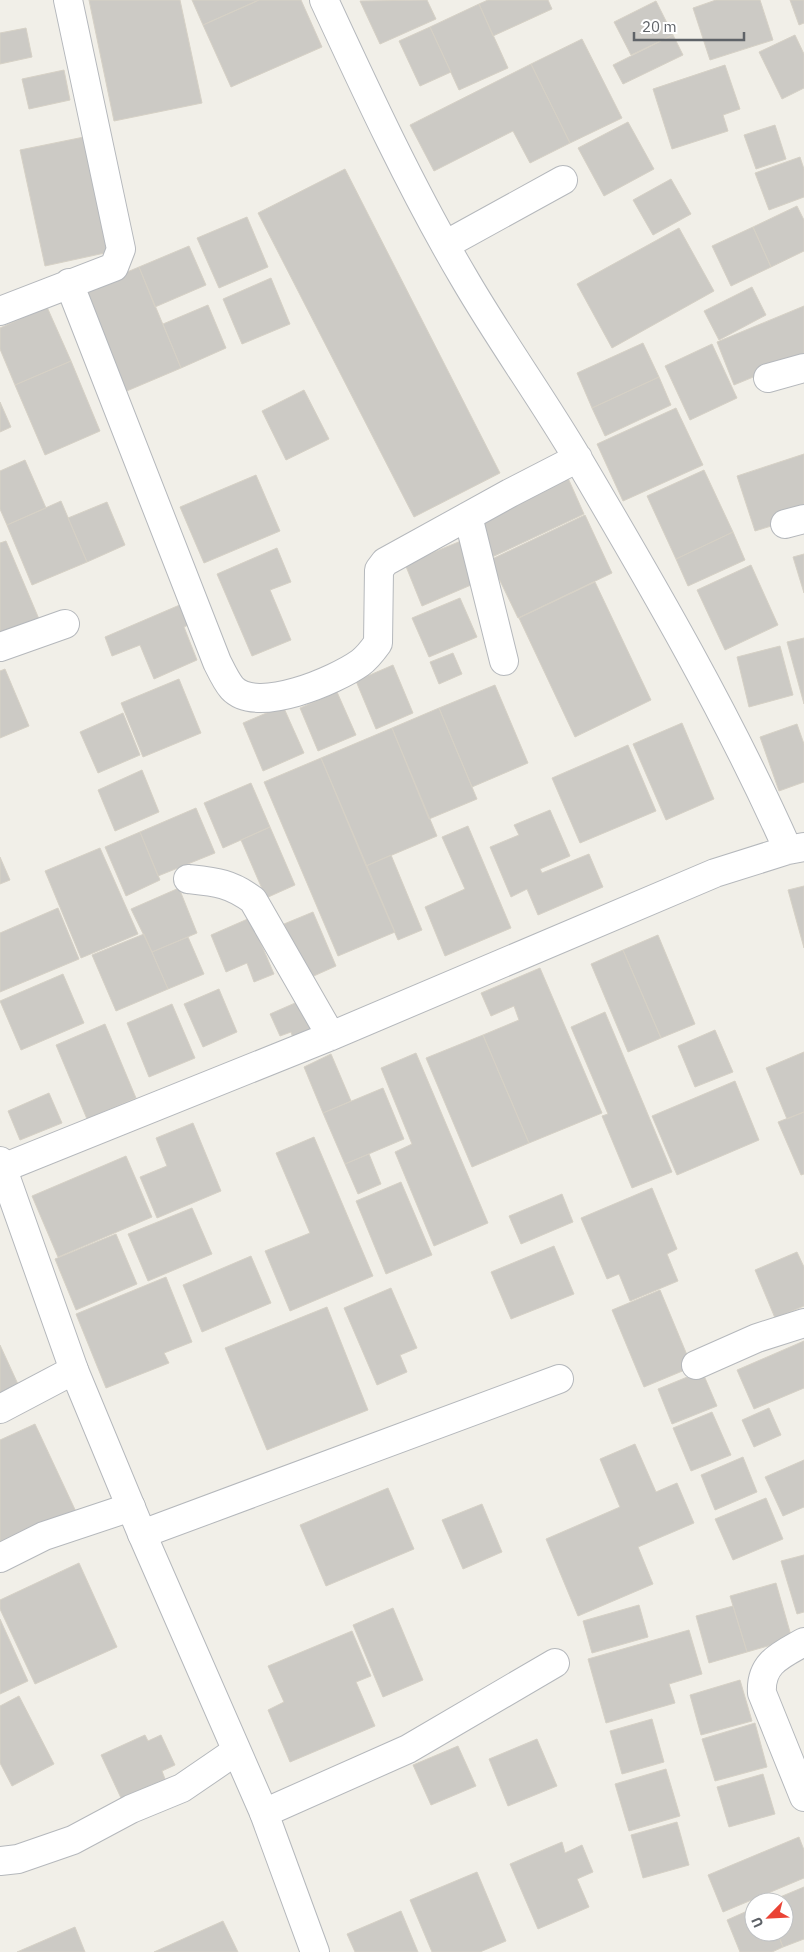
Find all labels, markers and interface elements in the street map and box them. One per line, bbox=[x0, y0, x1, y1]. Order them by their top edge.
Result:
scale bar bbox=[634, 10, 744, 42]
text: 20 m bbox=[642, 17, 677, 36]
north arrow bbox=[744, 1892, 794, 1942]
text: U bbox=[747, 1914, 767, 1930]

